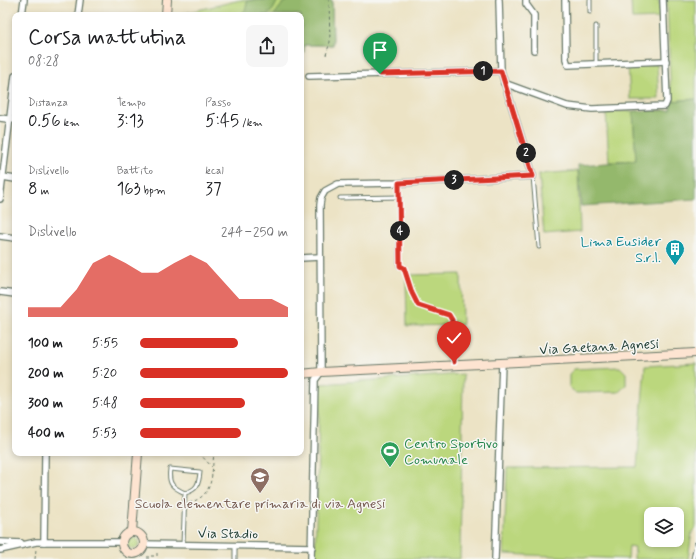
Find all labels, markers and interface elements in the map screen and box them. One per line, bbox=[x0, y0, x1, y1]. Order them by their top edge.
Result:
text: Corsa mattutina bbox=[28, 24, 186, 52]
button: share bbox=[246, 25, 288, 67]
pin bbox=[363, 33, 397, 74]
icon: arrive bbox=[369, 39, 391, 61]
text: 08:28 bbox=[28, 53, 59, 70]
pin: 1 bbox=[473, 61, 493, 81]
text: 1 bbox=[481, 64, 485, 78]
text: Distanza bbox=[28, 96, 68, 110]
text: Tempo bbox=[117, 96, 146, 110]
text: Passo bbox=[205, 96, 231, 110]
text: 0.56 bbox=[28, 110, 61, 132]
text: 3:13 bbox=[117, 110, 144, 132]
text: 5:45 bbox=[205, 110, 239, 132]
text: km bbox=[61, 116, 80, 130]
text: /km bbox=[239, 116, 263, 130]
pin: 2 bbox=[516, 143, 536, 163]
text: 2 bbox=[523, 146, 529, 160]
text: Dislivello bbox=[28, 164, 69, 178]
text: Battito bbox=[117, 164, 153, 178]
text: kcal bbox=[205, 164, 224, 178]
pin: 3 bbox=[444, 170, 464, 190]
text: 3 bbox=[452, 173, 456, 187]
text: 8 bbox=[28, 178, 38, 200]
text: 163 bbox=[117, 178, 141, 200]
text: 37 bbox=[205, 178, 222, 200]
text: m bbox=[38, 184, 49, 198]
text: bpm bbox=[141, 184, 166, 198]
pin: 4 bbox=[390, 221, 410, 241]
text: Dislivello bbox=[28, 224, 77, 241]
text: 244–250 m bbox=[221, 224, 288, 241]
text: 4 bbox=[397, 224, 403, 238]
place label: Lima Eusider S.r.l. bbox=[581, 233, 661, 267]
building icon: Lima Eusider S.r.l. bbox=[664, 238, 686, 266]
pin bbox=[437, 321, 471, 362]
icon: check bbox=[443, 327, 465, 349]
text: 100 m bbox=[28, 335, 63, 352]
text: 5:55 bbox=[92, 335, 118, 352]
street label: Via Gaetana Agnesi bbox=[539, 335, 659, 359]
text: 200 m bbox=[28, 365, 63, 382]
text: 5:20 bbox=[92, 365, 117, 382]
text: 300 m bbox=[28, 395, 63, 412]
text: 5:48 bbox=[92, 395, 118, 412]
text: 400 m bbox=[28, 425, 65, 442]
text: 5:53 bbox=[92, 425, 117, 442]
place label: Centro Sportivo Comunale bbox=[404, 435, 498, 469]
sports icon: Centro Sportivo Comunale bbox=[379, 440, 401, 468]
school or university icon: Scuola elementare primaria di via Agnesi bbox=[249, 466, 271, 494]
place label: Scuola elementare primaria di via Agnesi bbox=[135, 495, 385, 513]
map controls bbox=[644, 507, 684, 547]
button: layers bbox=[644, 507, 684, 547]
street label: Via Stadio bbox=[198, 524, 258, 544]

